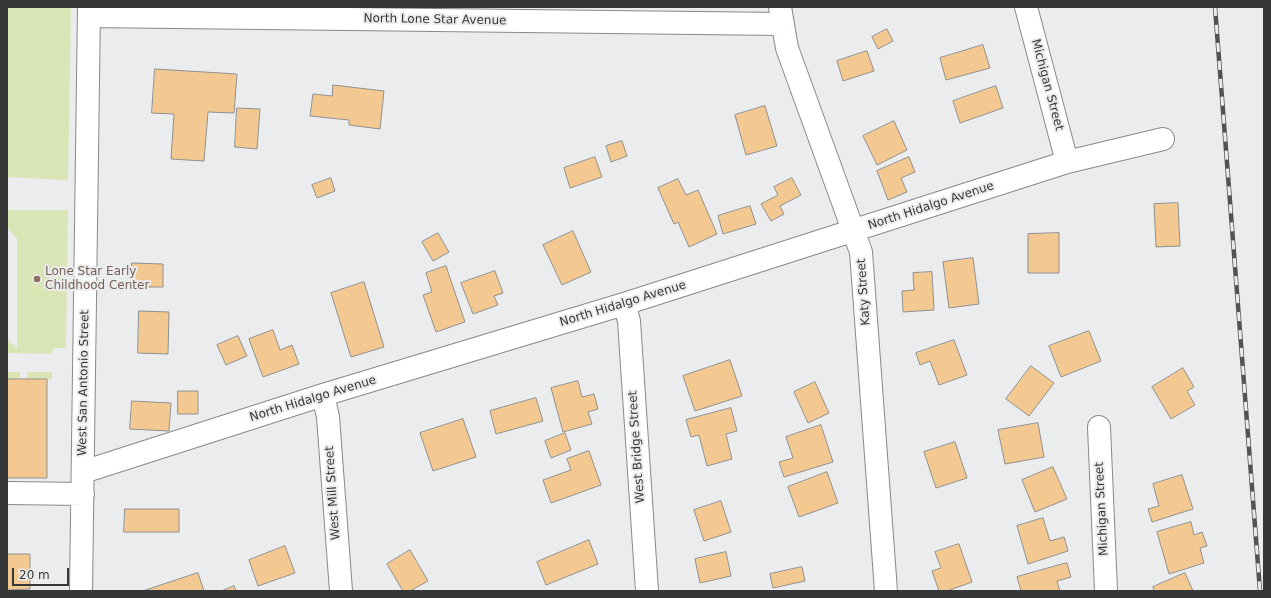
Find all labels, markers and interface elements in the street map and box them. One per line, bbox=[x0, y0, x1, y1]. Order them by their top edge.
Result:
street label: North Lone Star Avenue bbox=[363, 12, 507, 28]
street label: Michigan Street bbox=[1028, 38, 1066, 132]
street label: North Hidalgo Avenue bbox=[866, 179, 996, 233]
street label: Katy Street bbox=[854, 258, 874, 326]
place label: Lone Star Early Childhood Center bbox=[45, 265, 149, 293]
marker: Lone Star Early Childhood Center bbox=[32, 274, 42, 284]
street label: North Hidalgo Avenue bbox=[558, 278, 688, 330]
street label: West San Antonio Street bbox=[76, 310, 92, 456]
street label: North Hidalgo Avenue bbox=[248, 373, 378, 425]
street label: West Bridge Street bbox=[626, 390, 648, 504]
street label: West Mill Street bbox=[323, 446, 343, 540]
street label: Michigan Street bbox=[1092, 462, 1112, 556]
scale bar bbox=[14, 560, 71, 586]
text: 20 m bbox=[19, 568, 50, 582]

